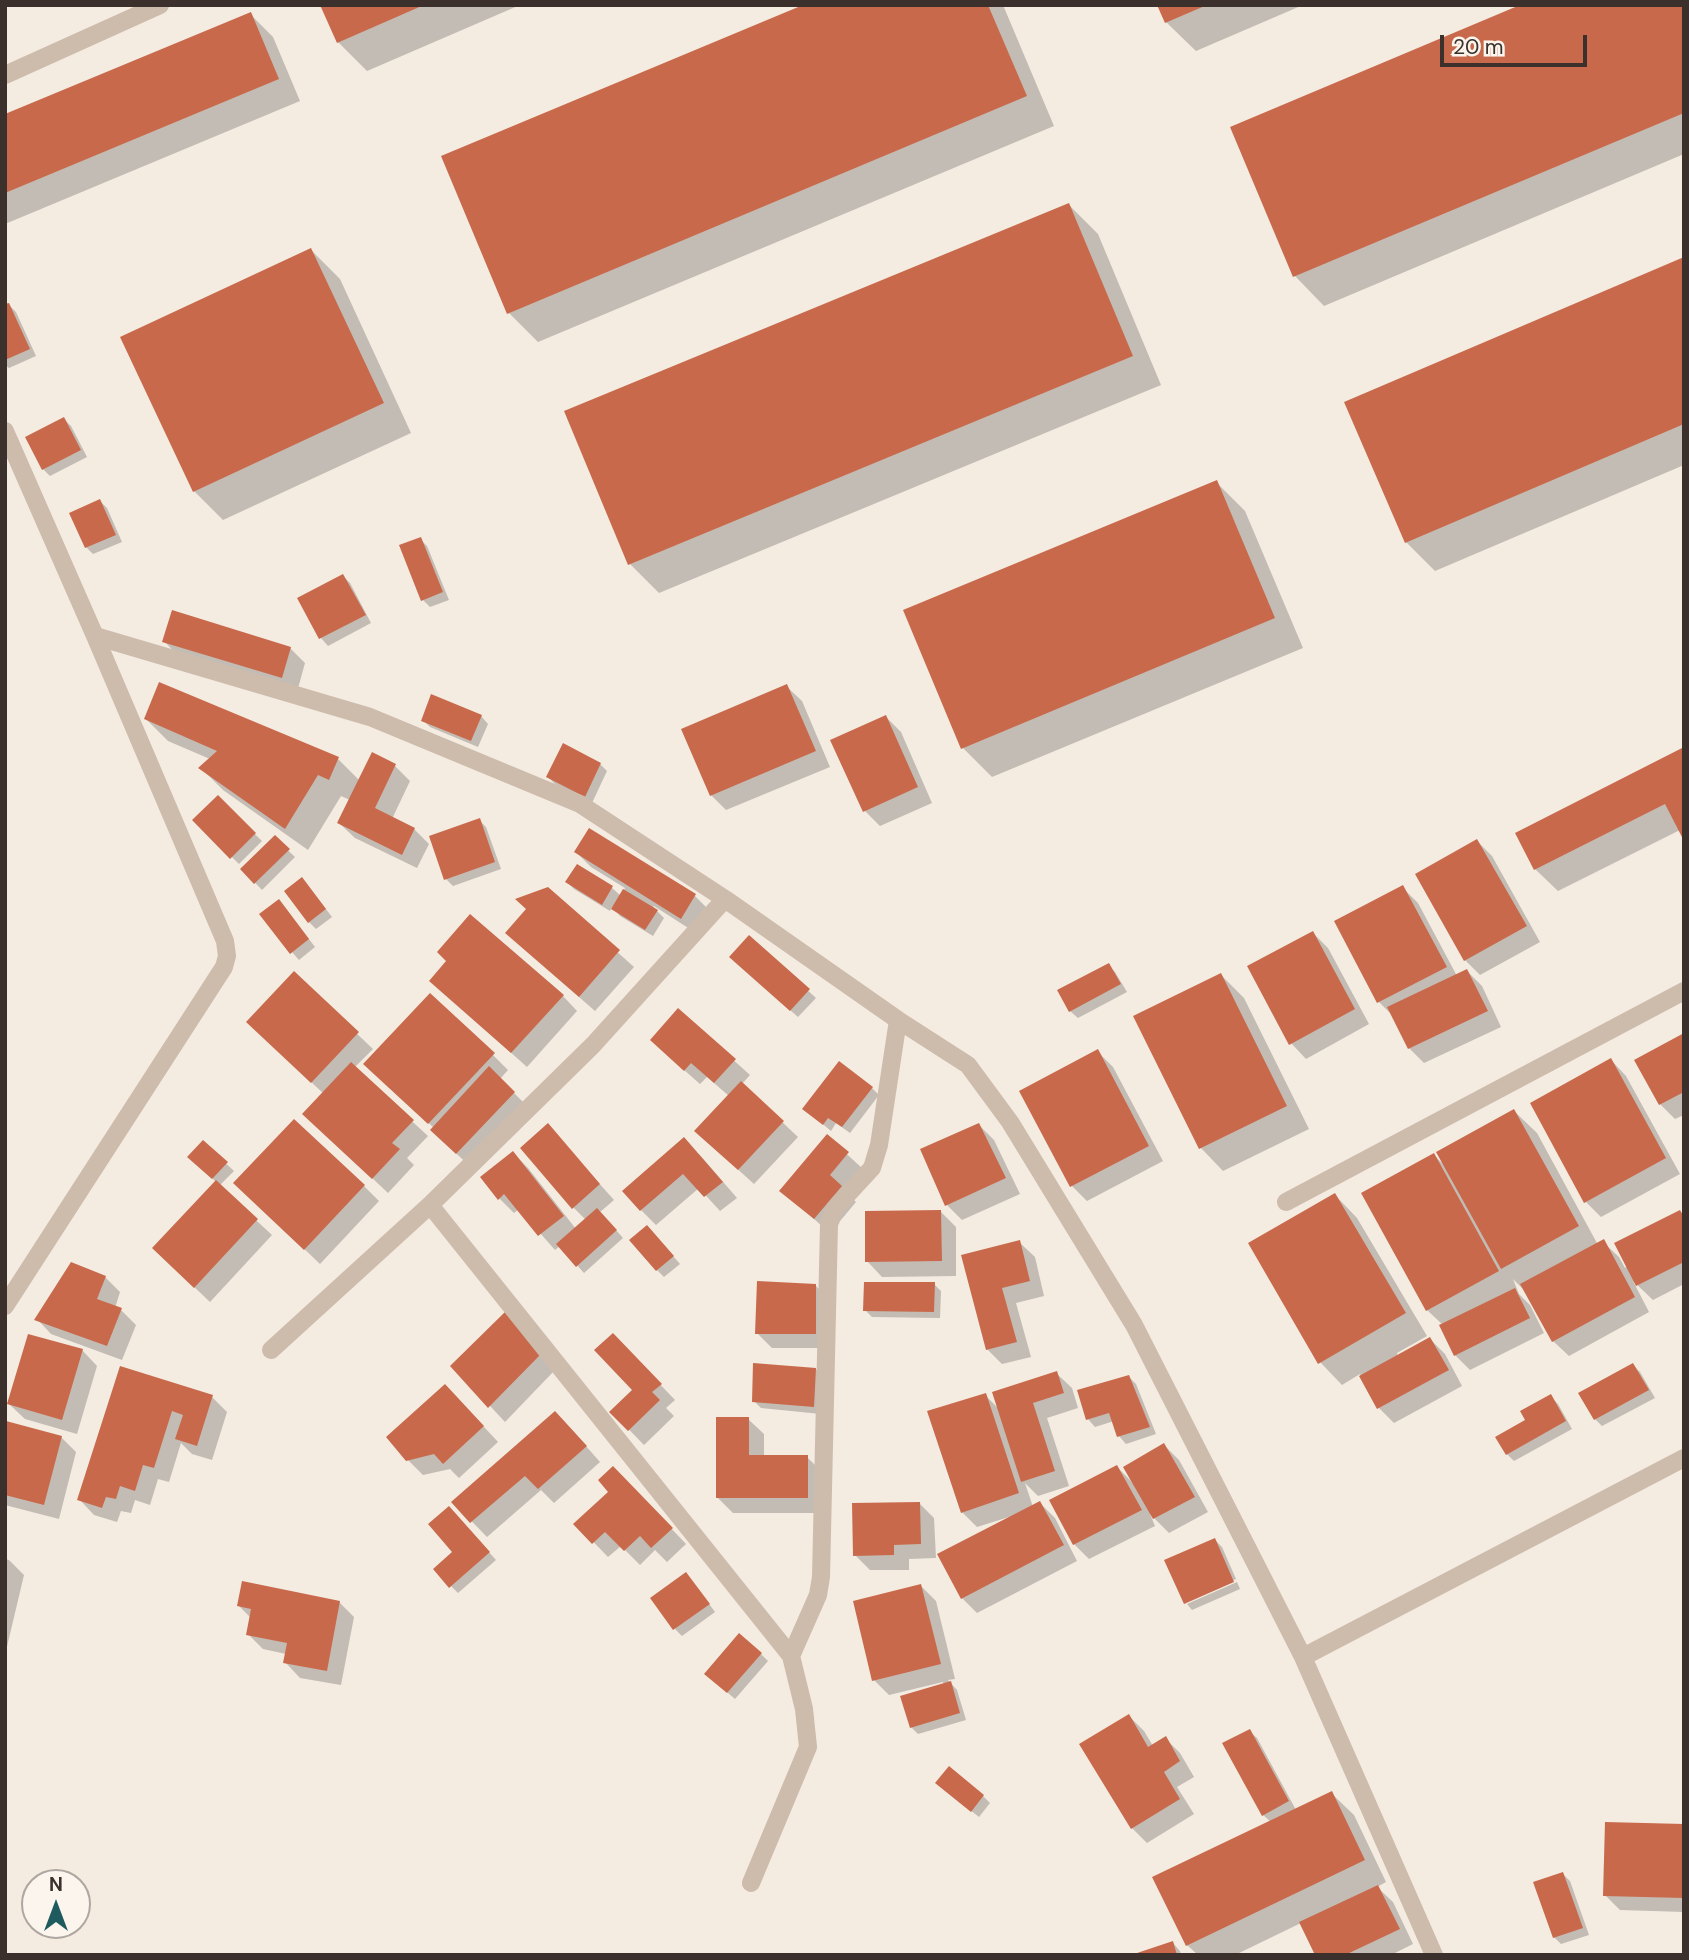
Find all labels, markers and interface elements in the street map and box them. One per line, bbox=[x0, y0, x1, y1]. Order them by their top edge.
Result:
scale bar bbox=[1444, 21, 1591, 65]
text: 20 m bbox=[1453, 33, 1504, 61]
north arrow bbox=[21, 1869, 91, 1939]
text: N bbox=[49, 1872, 63, 1897]

